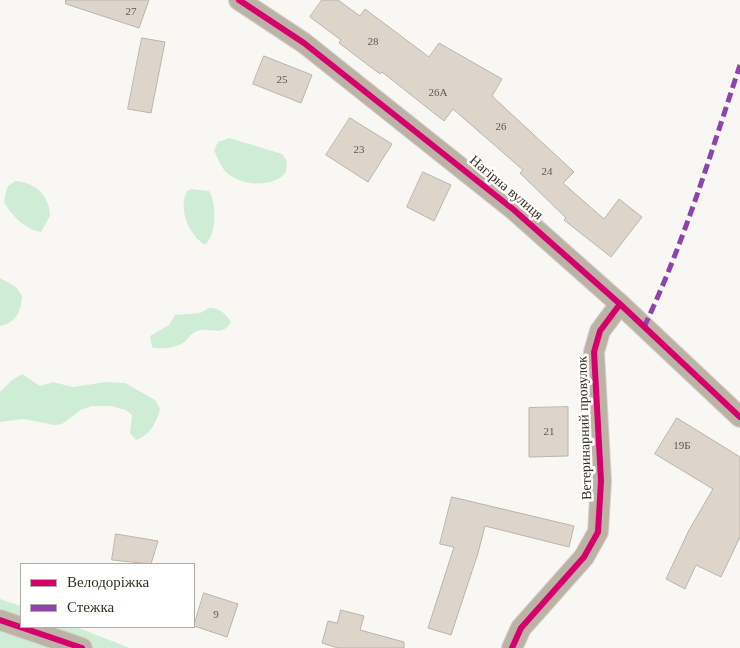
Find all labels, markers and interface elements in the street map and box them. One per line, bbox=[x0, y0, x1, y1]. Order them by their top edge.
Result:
house number: 27 bbox=[125, 5, 136, 19]
house number: 28 bbox=[368, 35, 378, 49]
house number: 25 bbox=[276, 73, 288, 87]
house number: 26А bbox=[429, 86, 447, 100]
house number: 26 bbox=[496, 120, 506, 134]
house number: 23 bbox=[354, 143, 364, 157]
street label: Нагірна вулиця bbox=[466, 152, 546, 224]
house number: 24 bbox=[542, 165, 552, 179]
street label: Ветеринарний провулок bbox=[574, 356, 596, 500]
house number: 21 bbox=[544, 425, 554, 439]
house number: 19Б bbox=[673, 439, 691, 453]
legend bbox=[20, 563, 195, 628]
text: Велодоріжка bbox=[67, 574, 149, 590]
text: Стежка bbox=[67, 599, 114, 615]
house number: 9 bbox=[213, 608, 219, 622]

